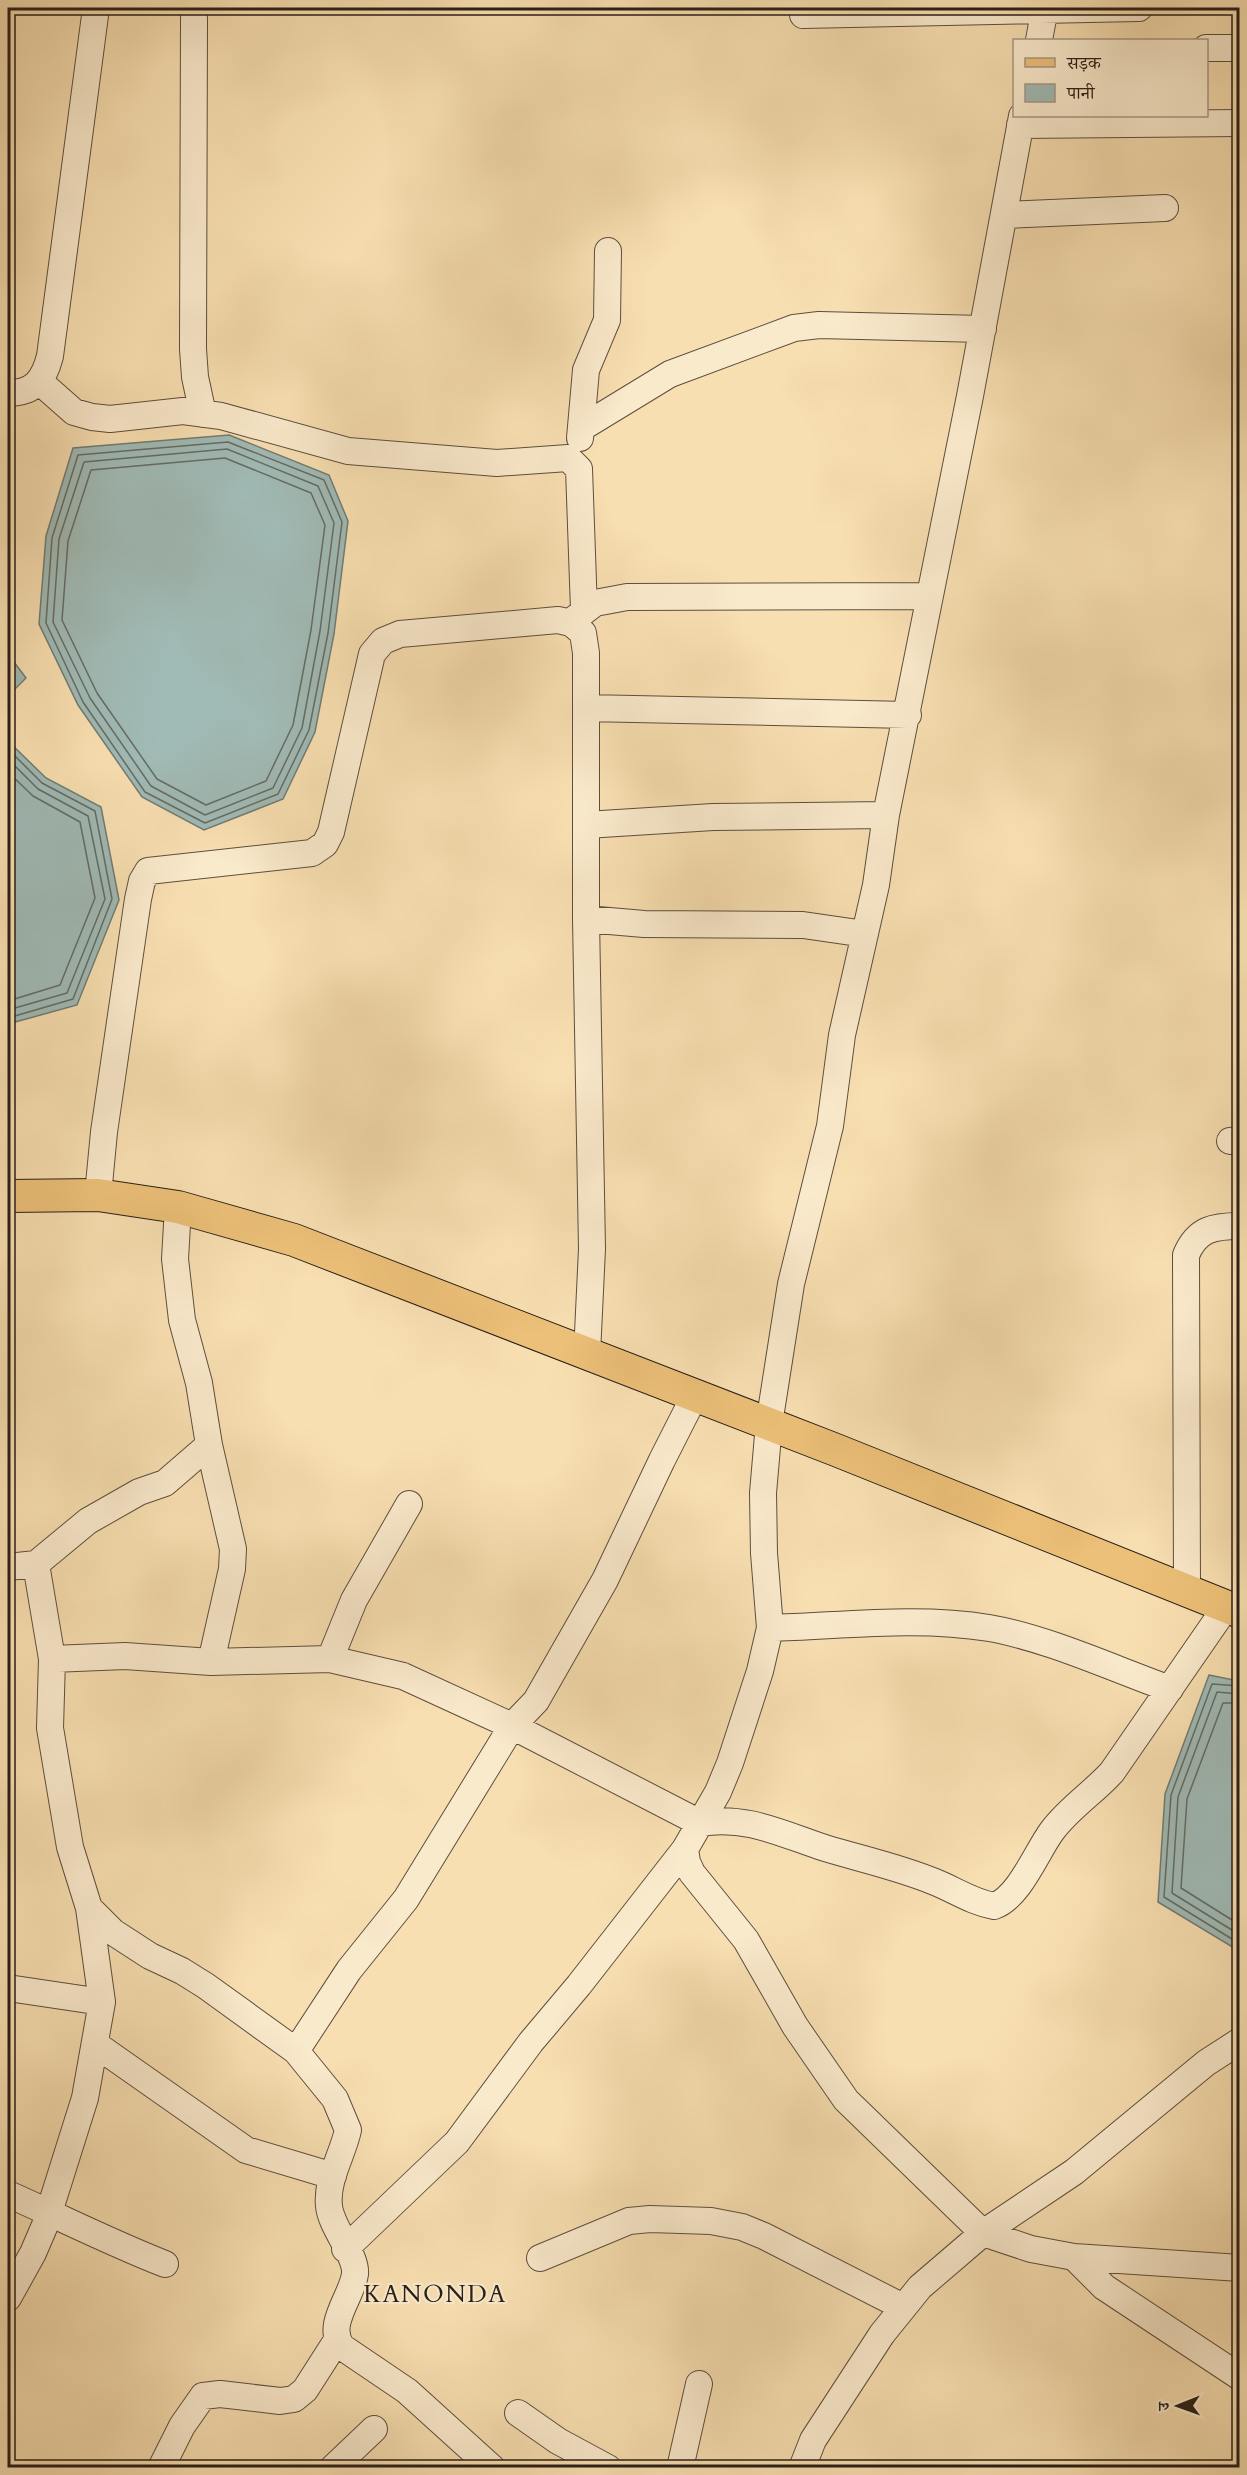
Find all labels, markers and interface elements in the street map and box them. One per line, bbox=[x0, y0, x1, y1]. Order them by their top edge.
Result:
legend bbox=[1013, 39, 1208, 117]
text: सड़क bbox=[1066, 51, 1102, 76]
text: पानी bbox=[1066, 81, 1096, 106]
district label: KANONDA bbox=[363, 2278, 507, 2311]
north arrow bbox=[1148, 2376, 1208, 2436]
text: उ bbox=[1153, 2400, 1175, 2412]

